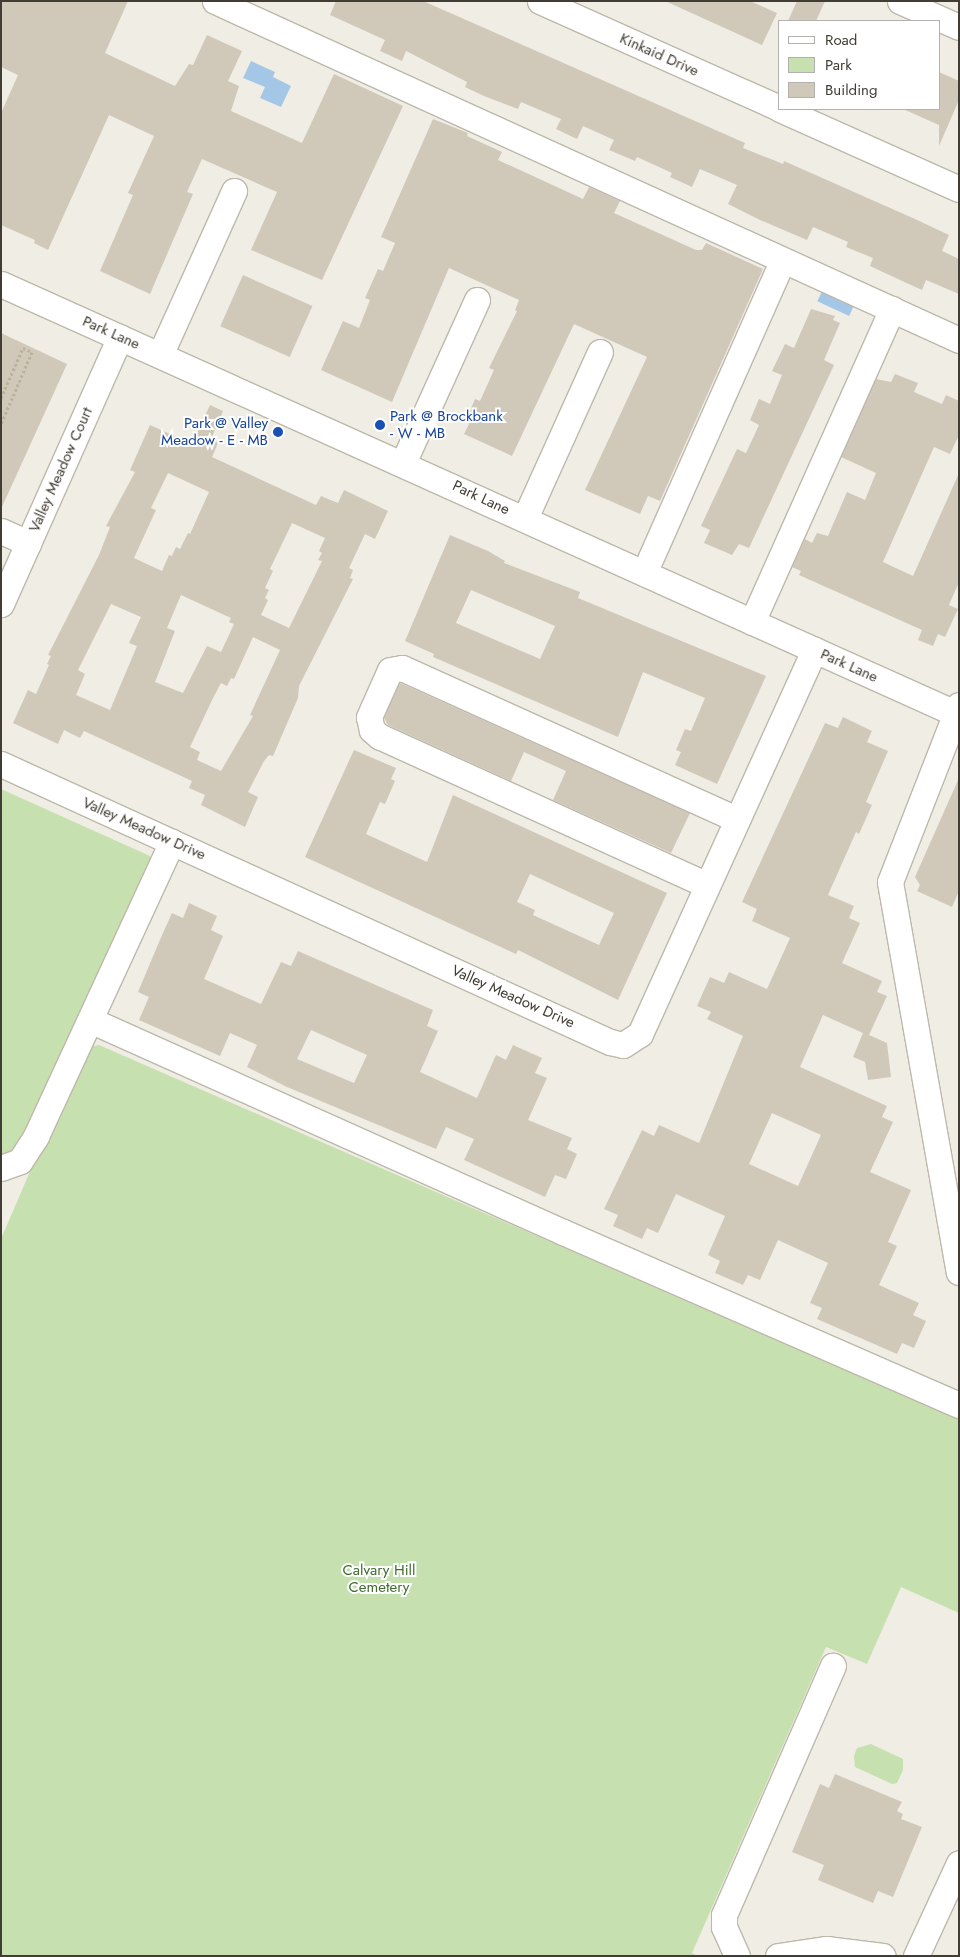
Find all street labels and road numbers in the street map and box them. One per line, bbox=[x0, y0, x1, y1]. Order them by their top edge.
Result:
street label: Kinkaid Drive bbox=[617, 30, 701, 80]
street label: Park Lane bbox=[80, 312, 142, 354]
street label: Valley Meadow Court bbox=[25, 405, 97, 535]
street label: Park Lane bbox=[450, 477, 512, 519]
street label: Park Lane bbox=[818, 645, 880, 687]
street label: Valley Meadow Drive bbox=[80, 794, 208, 864]
street label: Valley Meadow Drive bbox=[449, 962, 577, 1032]

